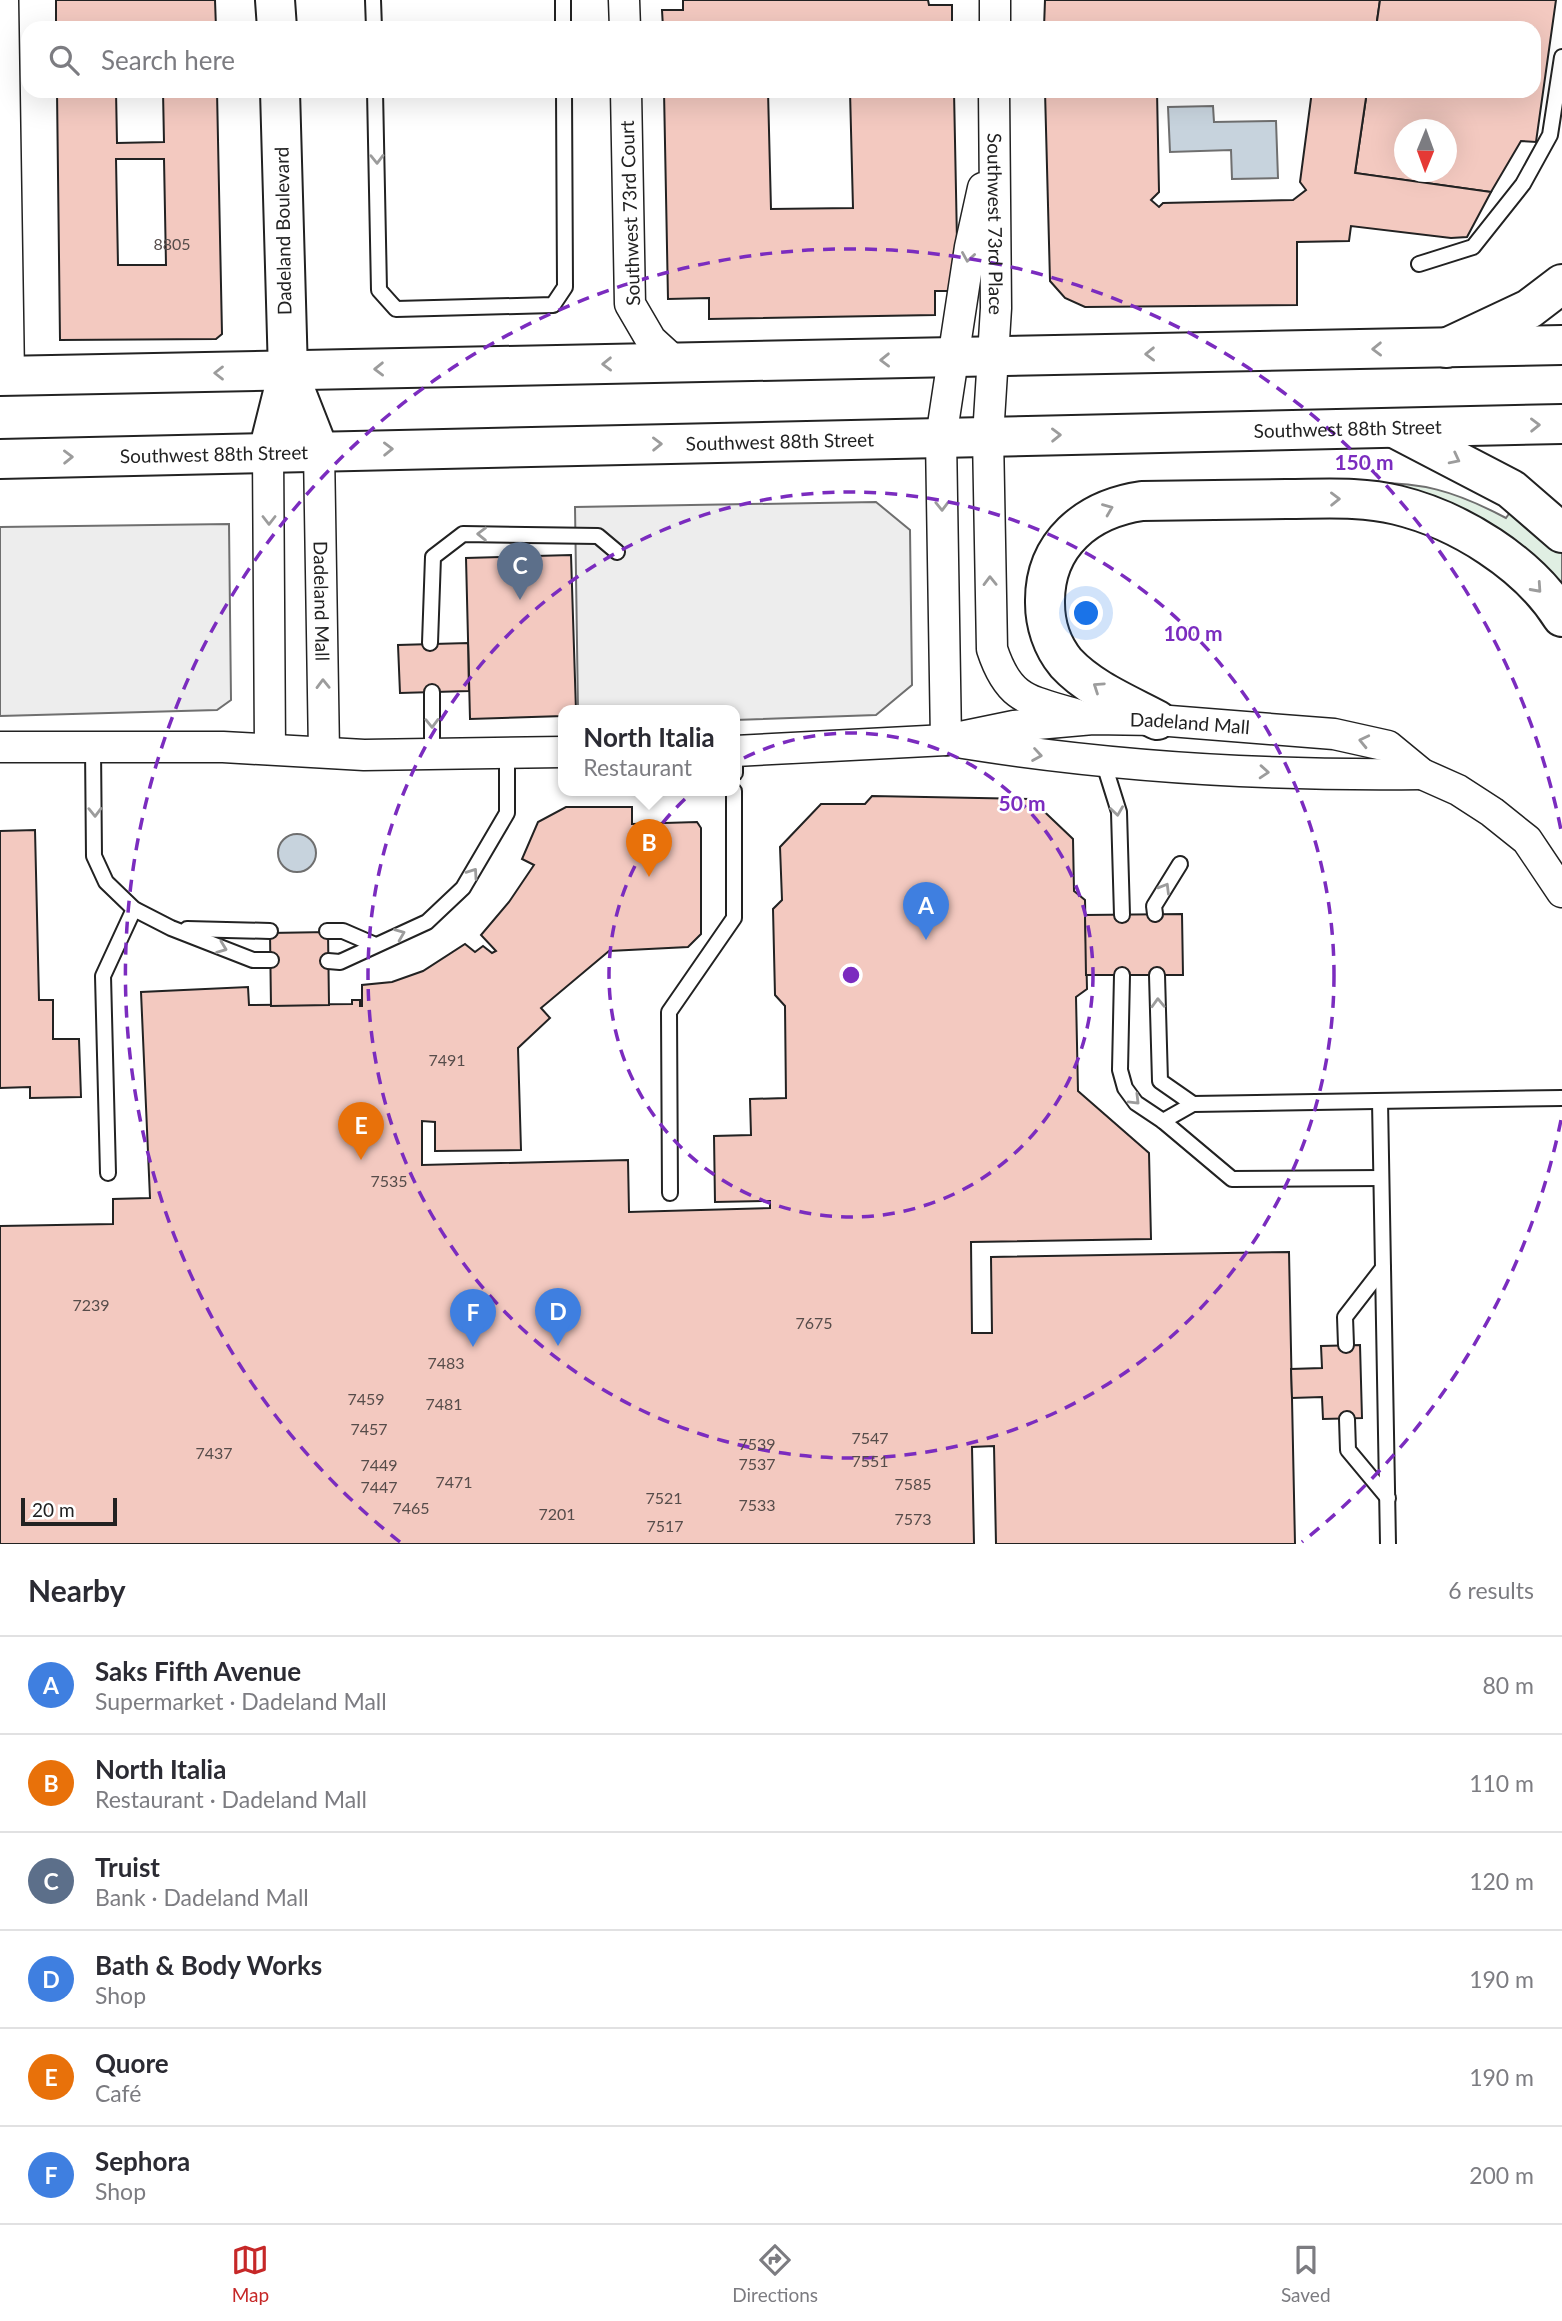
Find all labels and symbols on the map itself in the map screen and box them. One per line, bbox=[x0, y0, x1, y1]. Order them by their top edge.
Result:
north arrow bbox=[1394, 119, 1457, 182]
street label: Southwest 73rd Court bbox=[615, 120, 644, 306]
street label: Southwest 73rd Place bbox=[983, 133, 1008, 316]
street label: Dadeland Boulevard bbox=[270, 147, 295, 315]
one-way arrow bbox=[369, 154, 384, 165]
house number: 8805 bbox=[153, 234, 191, 253]
one-way arrow bbox=[961, 251, 976, 263]
one-way arrow bbox=[1372, 342, 1383, 357]
one-way arrow bbox=[1144, 346, 1155, 362]
one-way arrow bbox=[879, 352, 890, 367]
one-way arrow bbox=[601, 356, 611, 372]
one-way arrow bbox=[374, 361, 384, 377]
one-way arrow bbox=[214, 365, 225, 380]
street label: Southwest 88th Street bbox=[1253, 415, 1442, 442]
one-way arrow bbox=[1531, 417, 1541, 433]
street label: Southwest 88th Street bbox=[685, 427, 874, 455]
one-way arrow bbox=[1051, 427, 1062, 443]
one-way arrow bbox=[653, 436, 663, 452]
street label: Southwest 88th Street bbox=[120, 440, 308, 467]
one-way arrow bbox=[382, 442, 393, 457]
one-way arrow bbox=[63, 449, 74, 465]
text: 150 m bbox=[1334, 449, 1394, 474]
one-way arrow bbox=[1448, 450, 1460, 464]
one-way arrow bbox=[1330, 491, 1341, 507]
one-way arrow bbox=[934, 501, 950, 512]
one-way arrow bbox=[1102, 503, 1114, 517]
one-way arrow bbox=[261, 516, 277, 526]
one-way arrow bbox=[476, 527, 487, 542]
street label: Dadeland Mall bbox=[309, 541, 334, 661]
pin: C bbox=[497, 542, 543, 600]
one-way arrow bbox=[983, 575, 998, 586]
one-way arrow bbox=[1529, 579, 1542, 592]
your location bbox=[1069, 596, 1103, 630]
text: 100 m bbox=[1163, 620, 1223, 645]
one-way arrow bbox=[315, 678, 330, 689]
one-way arrow bbox=[1093, 683, 1106, 695]
street label: Dadeland Mall bbox=[1130, 708, 1251, 738]
one-way arrow bbox=[424, 718, 440, 729]
one-way arrow bbox=[1358, 735, 1370, 749]
one-way arrow bbox=[1032, 747, 1043, 762]
one-way arrow bbox=[1259, 764, 1270, 779]
text: 50 m bbox=[998, 790, 1046, 815]
one-way arrow bbox=[1110, 805, 1125, 817]
one-way arrow bbox=[87, 807, 103, 817]
pin: B bbox=[626, 819, 672, 877]
one-way arrow bbox=[465, 868, 477, 881]
pin: A bbox=[903, 882, 949, 940]
one-way arrow bbox=[1157, 883, 1170, 896]
one-way arrow bbox=[393, 928, 405, 942]
one-way arrow bbox=[215, 939, 227, 953]
centre of rings bbox=[839, 963, 863, 987]
one-way arrow bbox=[1150, 998, 1165, 1009]
house number: 7491 bbox=[428, 1050, 466, 1069]
one-way arrow bbox=[1127, 1091, 1140, 1104]
pin: E bbox=[338, 1102, 384, 1160]
house number: 7535 bbox=[370, 1171, 408, 1190]
pin: D bbox=[535, 1288, 581, 1346]
pin: F bbox=[450, 1289, 496, 1347]
house number: 7239 bbox=[72, 1295, 110, 1314]
house number: 7675 bbox=[795, 1313, 833, 1332]
house number: 7483 bbox=[427, 1353, 465, 1372]
house number: 7459 bbox=[347, 1389, 385, 1408]
house number: 7481 bbox=[425, 1394, 463, 1413]
house number: 7457 bbox=[350, 1419, 388, 1438]
house number: 7547 bbox=[851, 1428, 889, 1447]
house number: 7539 bbox=[738, 1434, 776, 1453]
house number: 7437 bbox=[195, 1443, 233, 1462]
house number: 7551 bbox=[851, 1451, 889, 1470]
house number: 7537 bbox=[738, 1454, 776, 1473]
house number: 7449 bbox=[360, 1455, 398, 1474]
house number: 7471 bbox=[435, 1472, 473, 1491]
house number: 7585 bbox=[894, 1474, 932, 1493]
house number: 7447 bbox=[360, 1477, 398, 1496]
house number: 7521 bbox=[645, 1488, 683, 1507]
scale bar bbox=[21, 1495, 117, 1527]
house number: 7533 bbox=[738, 1495, 776, 1514]
house number: 7465 bbox=[392, 1498, 430, 1517]
house number: 7201 bbox=[538, 1504, 576, 1523]
house number: 7573 bbox=[894, 1509, 932, 1528]
house number: 7517 bbox=[646, 1516, 684, 1535]

